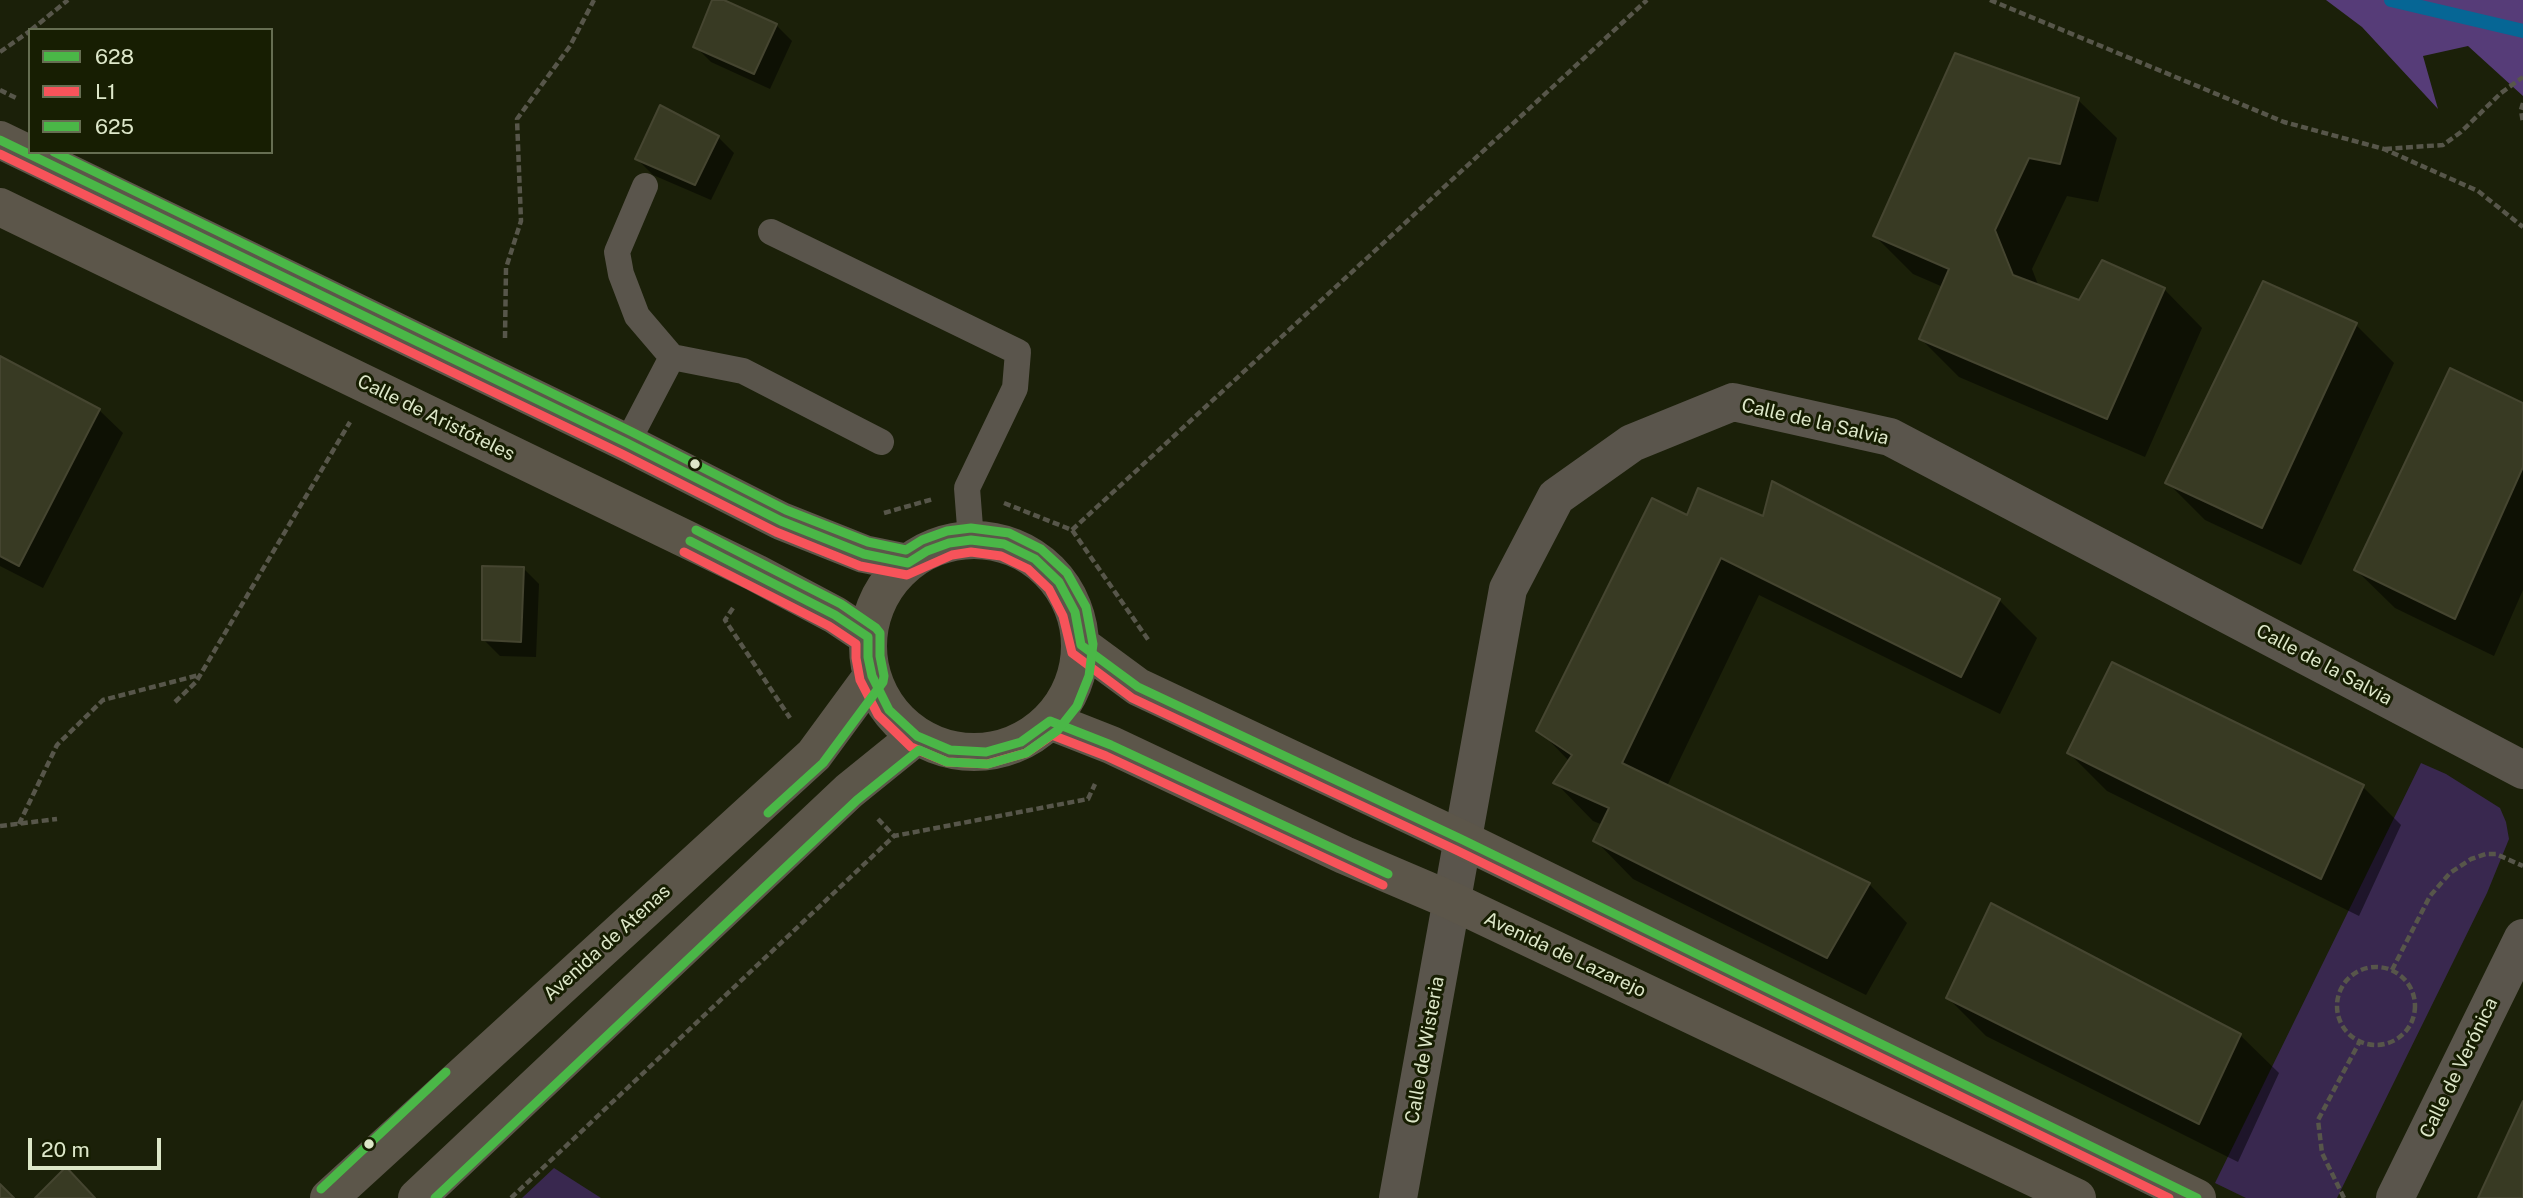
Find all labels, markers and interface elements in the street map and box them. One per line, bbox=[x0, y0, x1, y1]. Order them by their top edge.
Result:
legend bbox=[28, 28, 273, 154]
text: 628 bbox=[95, 44, 134, 69]
text: L1 bbox=[95, 79, 116, 104]
text: 625 bbox=[95, 114, 134, 139]
street label: Calle de Aristóteles bbox=[354, 370, 518, 466]
street label: Calle de la Salvia bbox=[1739, 394, 1891, 450]
unlabelled marker bbox=[688, 457, 702, 471]
street label: Calle de la Salvia bbox=[2252, 620, 2396, 710]
street label: Avenida de Atenas bbox=[539, 880, 675, 1006]
street label: Avenida de Lazarejo bbox=[1480, 907, 1650, 1003]
street label: Calle de Wisteria bbox=[1401, 975, 1449, 1125]
street label: Calle de Verónica bbox=[2415, 994, 2503, 1142]
scale bar bbox=[32, 1124, 164, 1168]
text: 20 m bbox=[41, 1137, 90, 1162]
unlabelled marker bbox=[362, 1137, 376, 1151]

